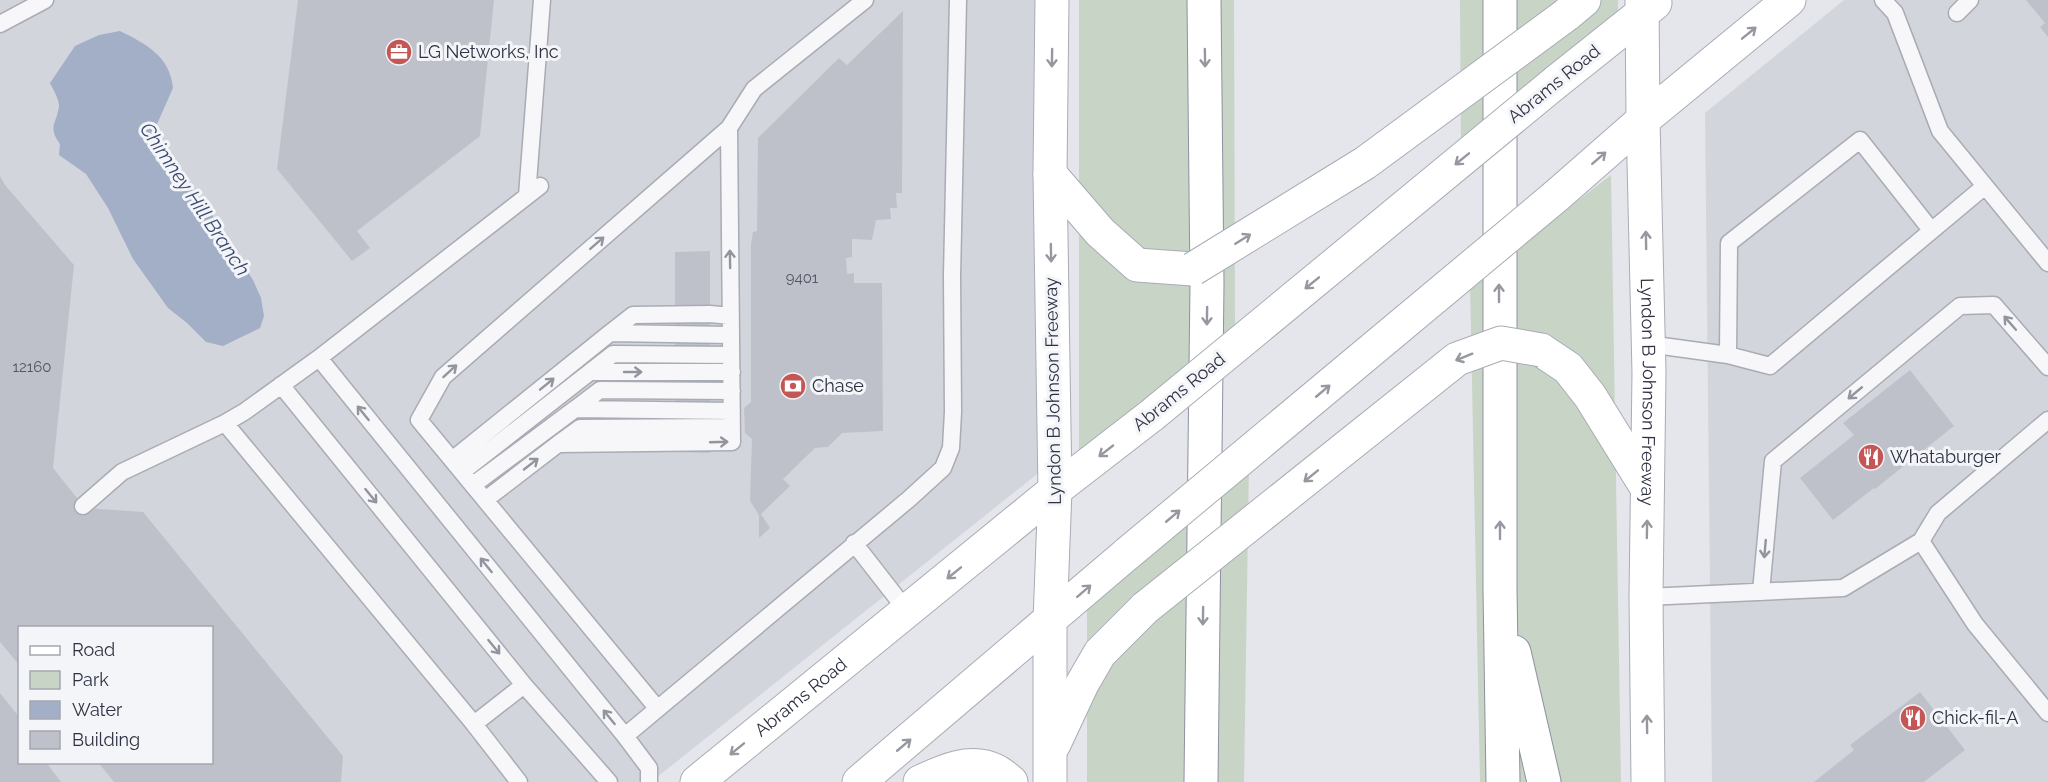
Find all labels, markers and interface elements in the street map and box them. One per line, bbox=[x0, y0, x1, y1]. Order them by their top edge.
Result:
one-way arrow bbox=[1741, 27, 1757, 40]
office icon: LG Networks, Inc bbox=[384, 37, 414, 67]
street label: Abrams Road bbox=[1503, 40, 1604, 127]
place label: LG Networks, Inc bbox=[418, 41, 559, 62]
one-way arrow bbox=[1046, 48, 1057, 68]
one-way arrow bbox=[1199, 48, 1211, 68]
water label: Chimney Hill Branch bbox=[135, 118, 255, 280]
one-way arrow bbox=[1591, 151, 1606, 165]
one-way arrow bbox=[1454, 153, 1470, 166]
one-way arrow bbox=[1640, 231, 1651, 251]
one-way arrow bbox=[1234, 232, 1251, 244]
one-way arrow bbox=[589, 236, 604, 250]
one-way arrow bbox=[1046, 243, 1057, 263]
one-way arrow bbox=[725, 250, 736, 270]
house number: 9401 bbox=[786, 269, 819, 287]
street label: Lyndon B Johnson Freeway bbox=[1040, 277, 1065, 505]
one-way arrow bbox=[1304, 277, 1320, 290]
street label: Lyndon B Johnson Freeway bbox=[1637, 278, 1660, 506]
one-way arrow bbox=[1493, 284, 1505, 304]
one-way arrow bbox=[1201, 306, 1213, 326]
one-way arrow bbox=[2003, 316, 2017, 331]
street label: Abrams Road bbox=[1128, 348, 1229, 435]
one-way arrow bbox=[1456, 352, 1474, 363]
house number: 12160 bbox=[13, 358, 51, 376]
one-way arrow bbox=[442, 364, 457, 378]
one-way arrow bbox=[622, 366, 642, 378]
bank icon: Chase bbox=[778, 371, 808, 401]
place label: Chase bbox=[812, 375, 864, 396]
one-way arrow bbox=[539, 377, 555, 390]
one-way arrow bbox=[1315, 384, 1331, 397]
one-way arrow bbox=[1848, 386, 1863, 400]
one-way arrow bbox=[357, 406, 370, 422]
one-way arrow bbox=[709, 436, 729, 448]
restaurant icon: Whataburger bbox=[1856, 442, 1886, 472]
one-way arrow bbox=[1098, 444, 1114, 457]
place label: Whataburger bbox=[1890, 446, 2001, 467]
one-way arrow bbox=[523, 458, 539, 470]
one-way arrow bbox=[1303, 469, 1319, 482]
one-way arrow bbox=[364, 487, 377, 503]
one-way arrow bbox=[1165, 509, 1181, 522]
one-way arrow bbox=[1641, 519, 1653, 539]
one-way arrow bbox=[1494, 521, 1506, 541]
one-way arrow bbox=[1759, 539, 1770, 559]
one-way arrow bbox=[480, 557, 493, 573]
one-way arrow bbox=[946, 566, 962, 579]
one-way arrow bbox=[1076, 584, 1091, 598]
one-way arrow bbox=[1197, 606, 1209, 626]
legend bbox=[18, 626, 213, 764]
text: Road bbox=[72, 639, 115, 660]
one-way arrow bbox=[487, 639, 500, 655]
street label: Abrams Road bbox=[750, 653, 851, 741]
text: Park bbox=[72, 669, 109, 690]
text: Water bbox=[72, 699, 123, 720]
restaurant icon: Chick-fil-A bbox=[1898, 703, 1928, 733]
place label: Chick-fil-A bbox=[1932, 707, 2018, 728]
one-way arrow bbox=[602, 709, 615, 725]
one-way arrow bbox=[1641, 714, 1653, 734]
text: Building bbox=[72, 729, 140, 750]
one-way arrow bbox=[896, 738, 911, 752]
one-way arrow bbox=[730, 742, 745, 756]

